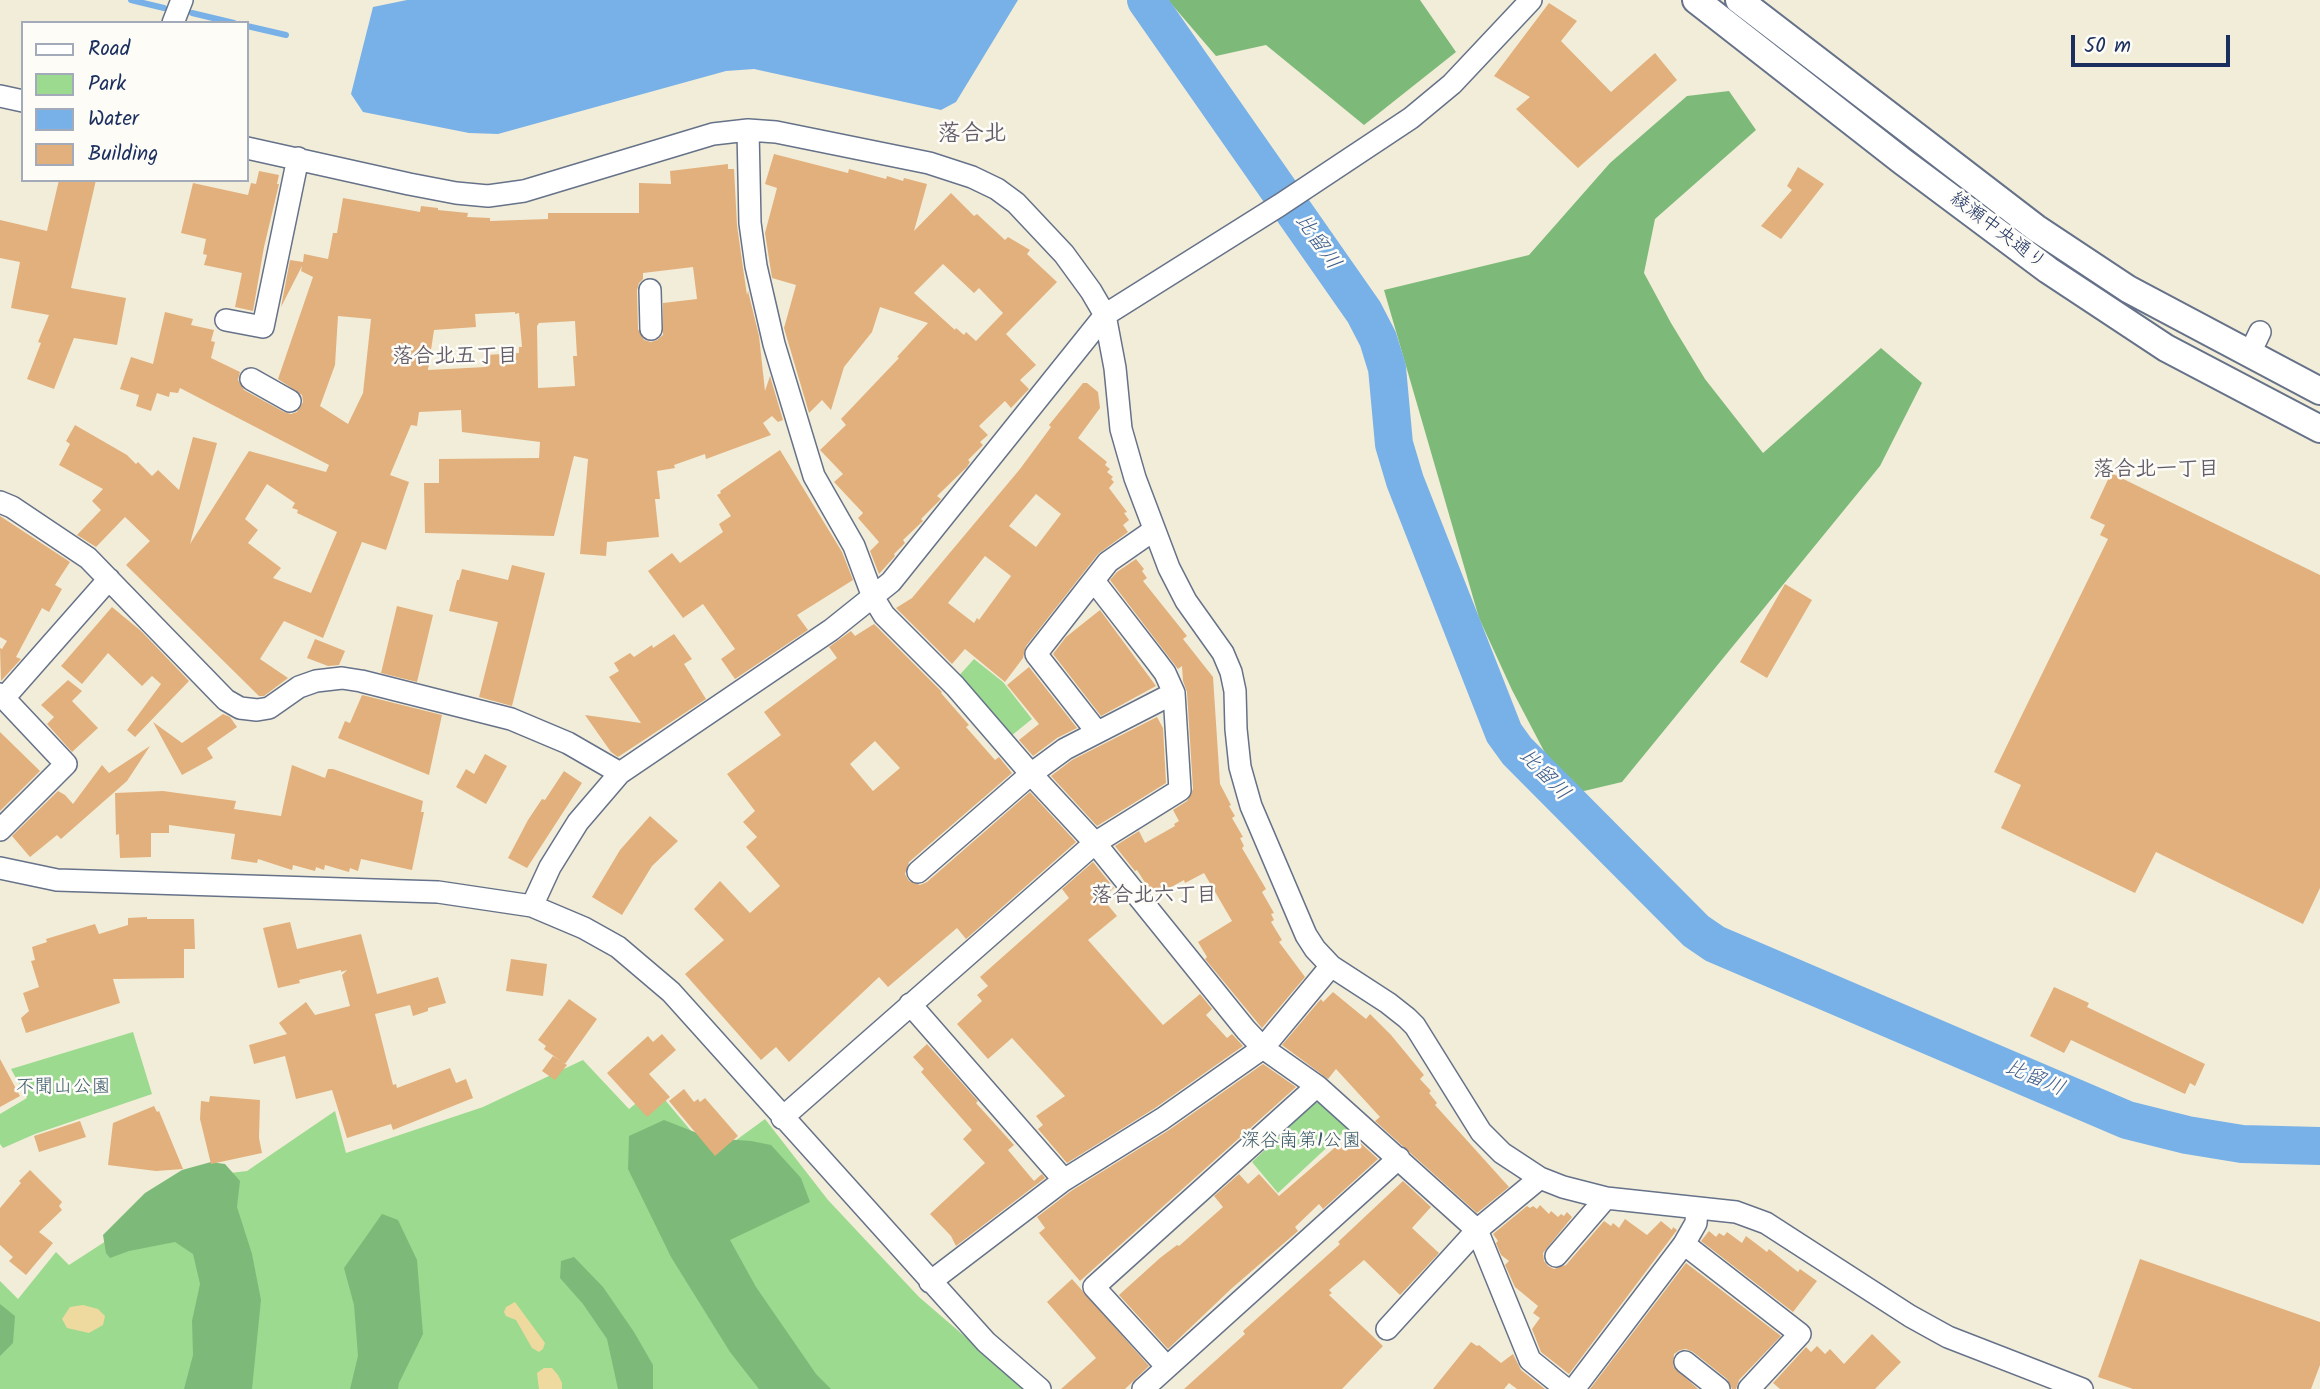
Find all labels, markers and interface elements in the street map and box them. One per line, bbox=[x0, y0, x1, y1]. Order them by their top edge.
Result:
legend bbox=[21, 21, 248, 182]
scale bar bbox=[2075, 21, 2234, 65]
text: 50 m bbox=[2084, 30, 2131, 63]
text: Road bbox=[88, 33, 130, 66]
text: Park bbox=[88, 68, 126, 101]
text: Water bbox=[88, 103, 139, 136]
district label: 落合北 bbox=[938, 122, 1006, 150]
text: Building bbox=[88, 138, 158, 171]
street label: 綾瀬中央通り bbox=[1945, 189, 2049, 275]
water label: 比留川 bbox=[1288, 210, 1344, 276]
district label: 落合北五丁目 bbox=[392, 345, 518, 371]
district label: 落合北一丁目 bbox=[2093, 458, 2219, 484]
water label: 比留川 bbox=[1512, 745, 1574, 807]
district label: 落合北六丁目 bbox=[1091, 884, 1217, 910]
water label: 比留川 bbox=[2000, 1056, 2068, 1104]
park label: 不聞山公園 bbox=[16, 1078, 110, 1100]
park label: 深谷南第1公園 bbox=[1241, 1132, 1361, 1154]

